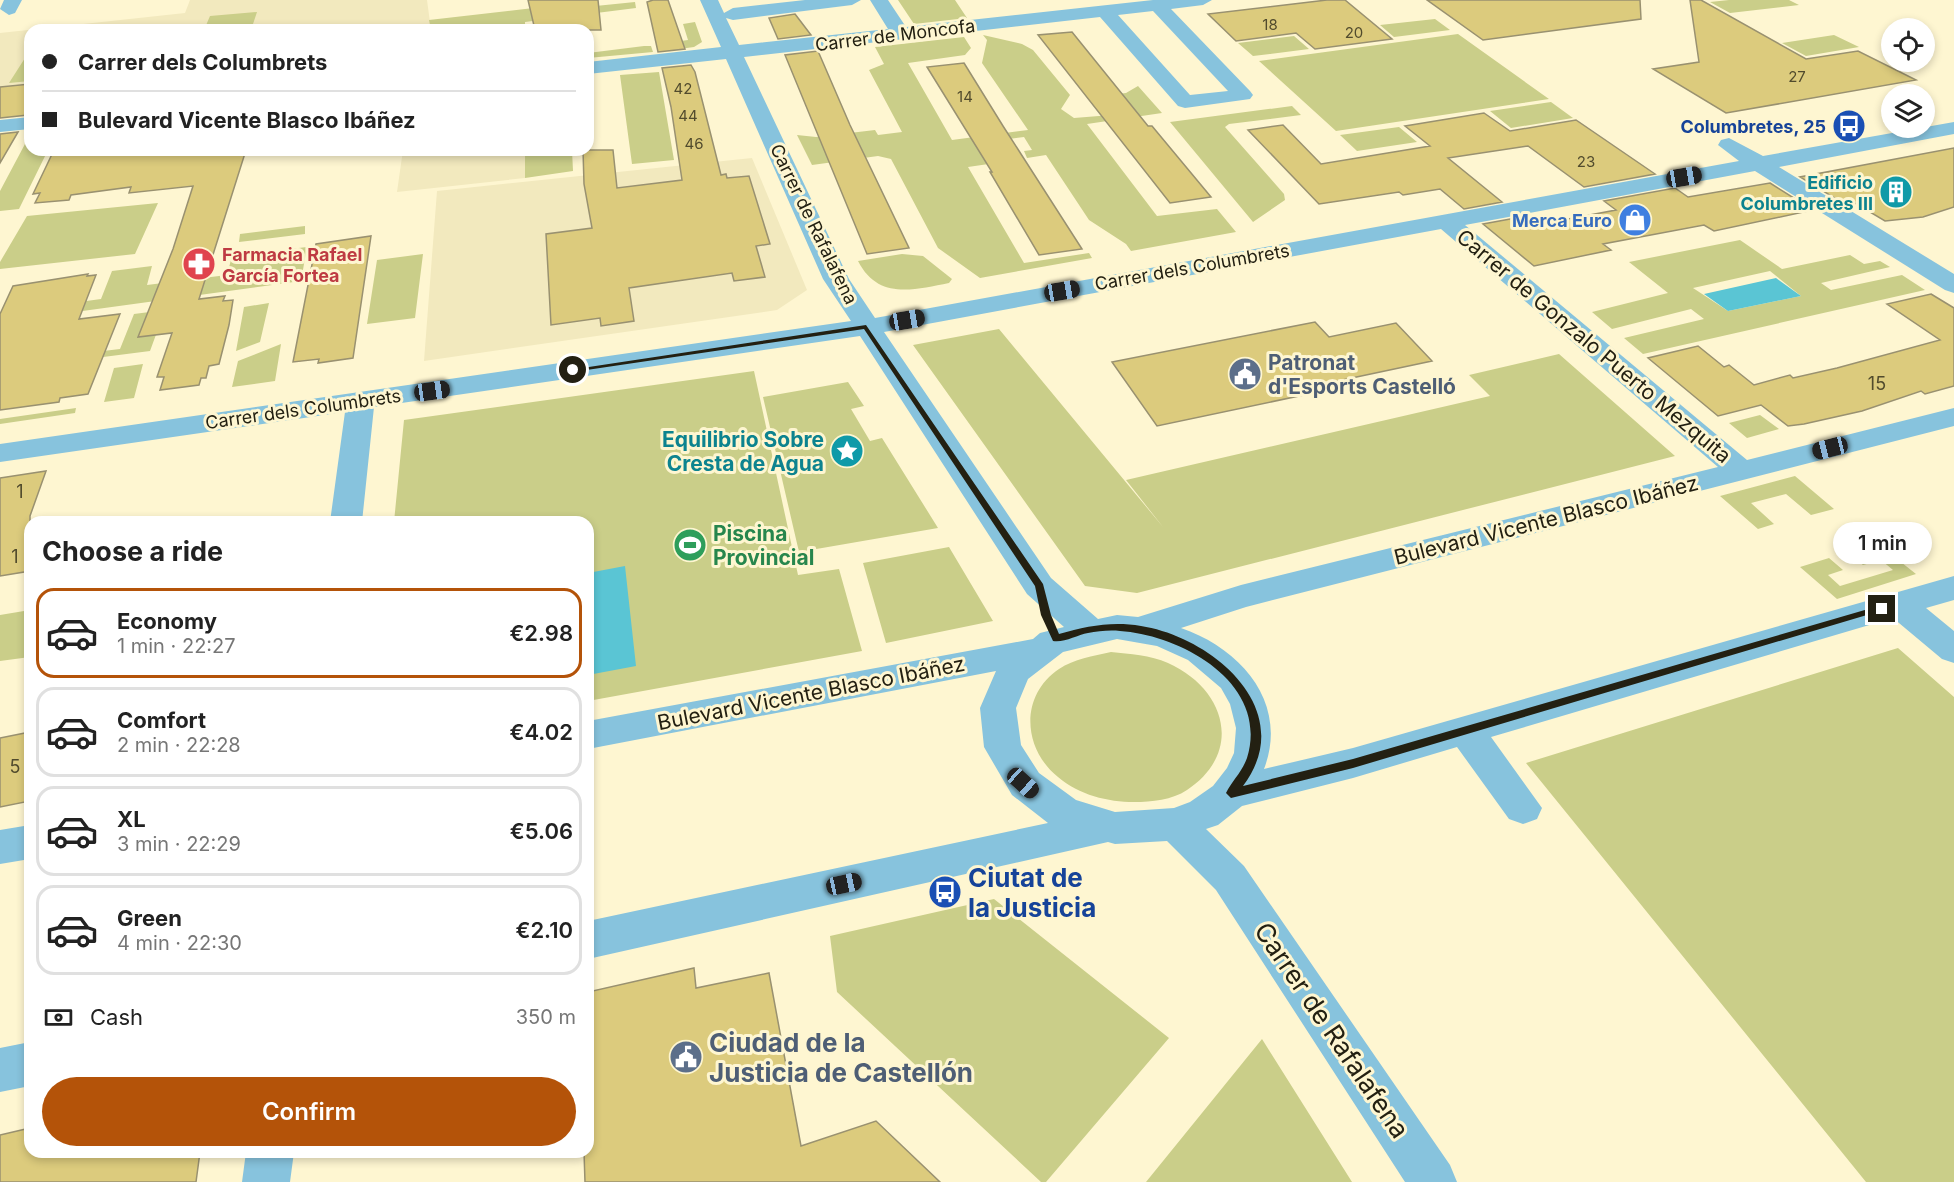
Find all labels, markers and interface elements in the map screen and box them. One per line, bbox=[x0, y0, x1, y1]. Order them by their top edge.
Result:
street label: Carrer de Moncofa bbox=[814, 15, 976, 55]
house number: 18 bbox=[1262, 15, 1278, 34]
map controls bbox=[1881, 18, 1935, 138]
button: locate bbox=[1881, 18, 1935, 72]
house number: 20 bbox=[1345, 23, 1363, 42]
text: Carrer dels Columbrets bbox=[78, 49, 327, 75]
house number: 27 bbox=[1788, 67, 1806, 86]
house number: 42 bbox=[674, 79, 692, 98]
button: layers bbox=[1881, 84, 1935, 138]
house number: 14 bbox=[957, 87, 973, 106]
house number: 44 bbox=[678, 106, 698, 125]
text: Bulevard Vicente Blasco Ibáñez bbox=[78, 107, 416, 133]
bus stop icon: Columbretes, 25 bbox=[1831, 108, 1867, 144]
place label: Columbretes, 25 bbox=[1680, 116, 1826, 137]
house number: 46 bbox=[685, 134, 704, 153]
street label: Carrer de Rafalafena bbox=[766, 140, 862, 308]
house number: 23 bbox=[1577, 152, 1595, 171]
car bbox=[1665, 165, 1703, 189]
place label: Edificio Columbretes III bbox=[1741, 172, 1873, 214]
building icon: Edificio Columbretes III bbox=[1878, 174, 1914, 210]
shop icon: Merca Euro bbox=[1617, 202, 1653, 238]
place label: Merca Euro bbox=[1512, 210, 1612, 231]
street label: Carrer de Gonzalo Puerto Mezquita bbox=[1452, 224, 1736, 468]
street label: Carrer dels Columbrets bbox=[1093, 240, 1291, 294]
place label: Farmacia Rafael García Fortea bbox=[222, 244, 362, 286]
pharmacy icon: Farmacia Rafael García Fortea bbox=[181, 246, 217, 282]
car bbox=[1043, 279, 1081, 303]
car bbox=[888, 308, 926, 332]
place label: Patronat d'Esports Castelló bbox=[1268, 350, 1456, 399]
route start bbox=[559, 356, 586, 383]
public building icon: Patronat d'Esports Castelló bbox=[1227, 356, 1263, 392]
house number: 15 bbox=[1868, 373, 1886, 394]
car bbox=[413, 380, 451, 402]
street label: Carrer dels Columbrets bbox=[204, 385, 402, 433]
place label: Equilibrio Sobre Cresta de Agua bbox=[662, 427, 824, 476]
place icon: Equilibrio Sobre Cresta de Agua bbox=[829, 433, 865, 469]
car bbox=[1810, 435, 1850, 461]
street label: Bulevard Vicente Blasco Ibáñez bbox=[1391, 470, 1701, 570]
house number: 1 bbox=[16, 481, 24, 502]
place label: Piscina Provincial bbox=[713, 521, 814, 570]
callout: 1 min bbox=[1832, 522, 1932, 564]
sports icon: Piscina Provincial bbox=[672, 527, 708, 563]
text: 1 min bbox=[1858, 531, 1907, 555]
text: Choose a ride bbox=[42, 535, 223, 568]
house number: 1 bbox=[11, 546, 19, 567]
route end bbox=[1868, 595, 1895, 622]
icon: car bbox=[45, 606, 99, 660]
text: Economy bbox=[117, 608, 217, 634]
text: €2.98 bbox=[509, 620, 573, 646]
text: 1 min · 22:27 bbox=[117, 634, 236, 658]
street label: Bulevard Vicente Blasco Ibáñez bbox=[655, 651, 967, 735]
icon: car bbox=[45, 705, 99, 759]
text: Comfort bbox=[117, 707, 206, 733]
text: €4.02 bbox=[510, 719, 573, 745]
text: 2 min · 22:28 bbox=[117, 733, 241, 757]
house number: 5 bbox=[10, 756, 20, 777]
car bbox=[1004, 764, 1042, 802]
icon: car bbox=[45, 804, 99, 858]
text: XL bbox=[117, 806, 146, 832]
text: €5.06 bbox=[510, 818, 573, 844]
text: 3 min · 22:29 bbox=[117, 832, 241, 856]
place label: Ciutat de la Justicia bbox=[968, 862, 1096, 923]
car bbox=[825, 871, 863, 897]
bus stop icon: Ciutat de la Justicia bbox=[927, 874, 963, 910]
icon: car bbox=[45, 903, 99, 957]
text: Green bbox=[117, 905, 182, 931]
street label: Carrer de Rafalafena bbox=[1248, 916, 1416, 1144]
text: €2.10 bbox=[515, 917, 573, 943]
text: 4 min · 22:30 bbox=[117, 931, 242, 955]
icon: cash bbox=[42, 1001, 75, 1034]
text: Cash bbox=[90, 1004, 143, 1030]
text: 350 m bbox=[516, 1005, 576, 1029]
place label: Ciudad de la Justicia de Castellón bbox=[709, 1027, 973, 1088]
public building icon: Ciudad de la Justicia de Castellón bbox=[668, 1039, 704, 1075]
button: Confirm bbox=[42, 1077, 576, 1146]

